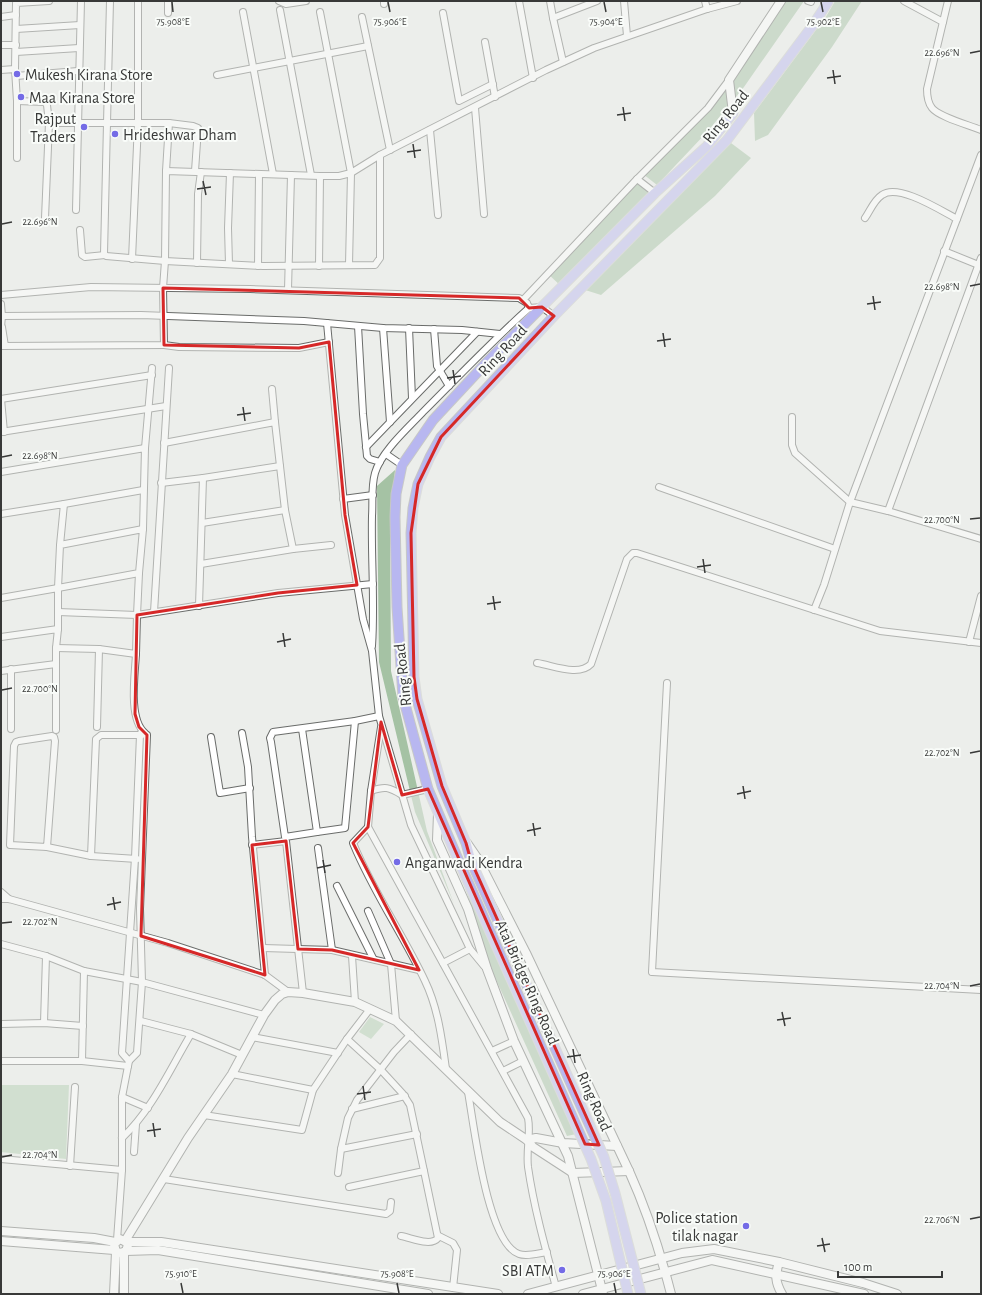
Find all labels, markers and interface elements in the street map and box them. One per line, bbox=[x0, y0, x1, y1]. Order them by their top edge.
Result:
text: 75.908°E bbox=[156, 17, 190, 27]
text: 75.906°E bbox=[373, 17, 407, 27]
text: 75.904°E bbox=[589, 17, 623, 27]
text: 75.902°E bbox=[807, 17, 840, 27]
text: 22.696°N bbox=[924, 48, 960, 58]
place label: Mukesh Kirana Store bbox=[25, 67, 153, 83]
marker: Mukesh Kirana Store bbox=[12, 69, 22, 79]
street label: Ring Road bbox=[700, 87, 752, 146]
place label: Maa Kirana Store bbox=[29, 90, 135, 106]
marker: Maa Kirana Store bbox=[16, 92, 26, 102]
place label: Rajput Traders bbox=[30, 111, 76, 145]
marker: Rajput Traders bbox=[79, 122, 89, 132]
place label: Hrideshwar Dham bbox=[123, 127, 237, 143]
marker: Hrideshwar Dham bbox=[110, 129, 120, 139]
text: 22.696°N bbox=[22, 217, 58, 227]
text: 22.698°N bbox=[924, 282, 960, 292]
street label: Ring Road bbox=[475, 322, 530, 379]
text: 22.698°N bbox=[22, 451, 58, 461]
text: 22.700°N bbox=[924, 515, 960, 525]
street label: Ring Road bbox=[392, 643, 414, 707]
text: 22.700°N bbox=[22, 684, 58, 694]
text: 22.702°N bbox=[924, 748, 960, 758]
place label: Anganwadi Kendra bbox=[405, 855, 523, 871]
marker: Anganwadi Kendra bbox=[392, 857, 402, 867]
text: 22.702°N bbox=[22, 917, 58, 927]
street label: Atal Bridge Ring Road bbox=[492, 918, 562, 1047]
text: 22.704°N bbox=[924, 981, 960, 991]
street label: Ring Road bbox=[574, 1069, 614, 1134]
text: 22.704°N bbox=[22, 1150, 58, 1160]
place label: Police station tilak nagar bbox=[655, 1210, 739, 1244]
text: 22.706°N bbox=[924, 1215, 960, 1225]
marker: Police station tilak nagar bbox=[741, 1221, 751, 1231]
scale bar bbox=[838, 1253, 942, 1279]
text: 100 m bbox=[844, 1261, 872, 1273]
place label: SBI ATM bbox=[502, 1263, 554, 1279]
marker: SBI ATM bbox=[557, 1265, 567, 1275]
text: 75.910°E bbox=[165, 1269, 197, 1279]
text: 75.908°E bbox=[380, 1269, 414, 1279]
text: 75.906°E bbox=[597, 1269, 631, 1279]

